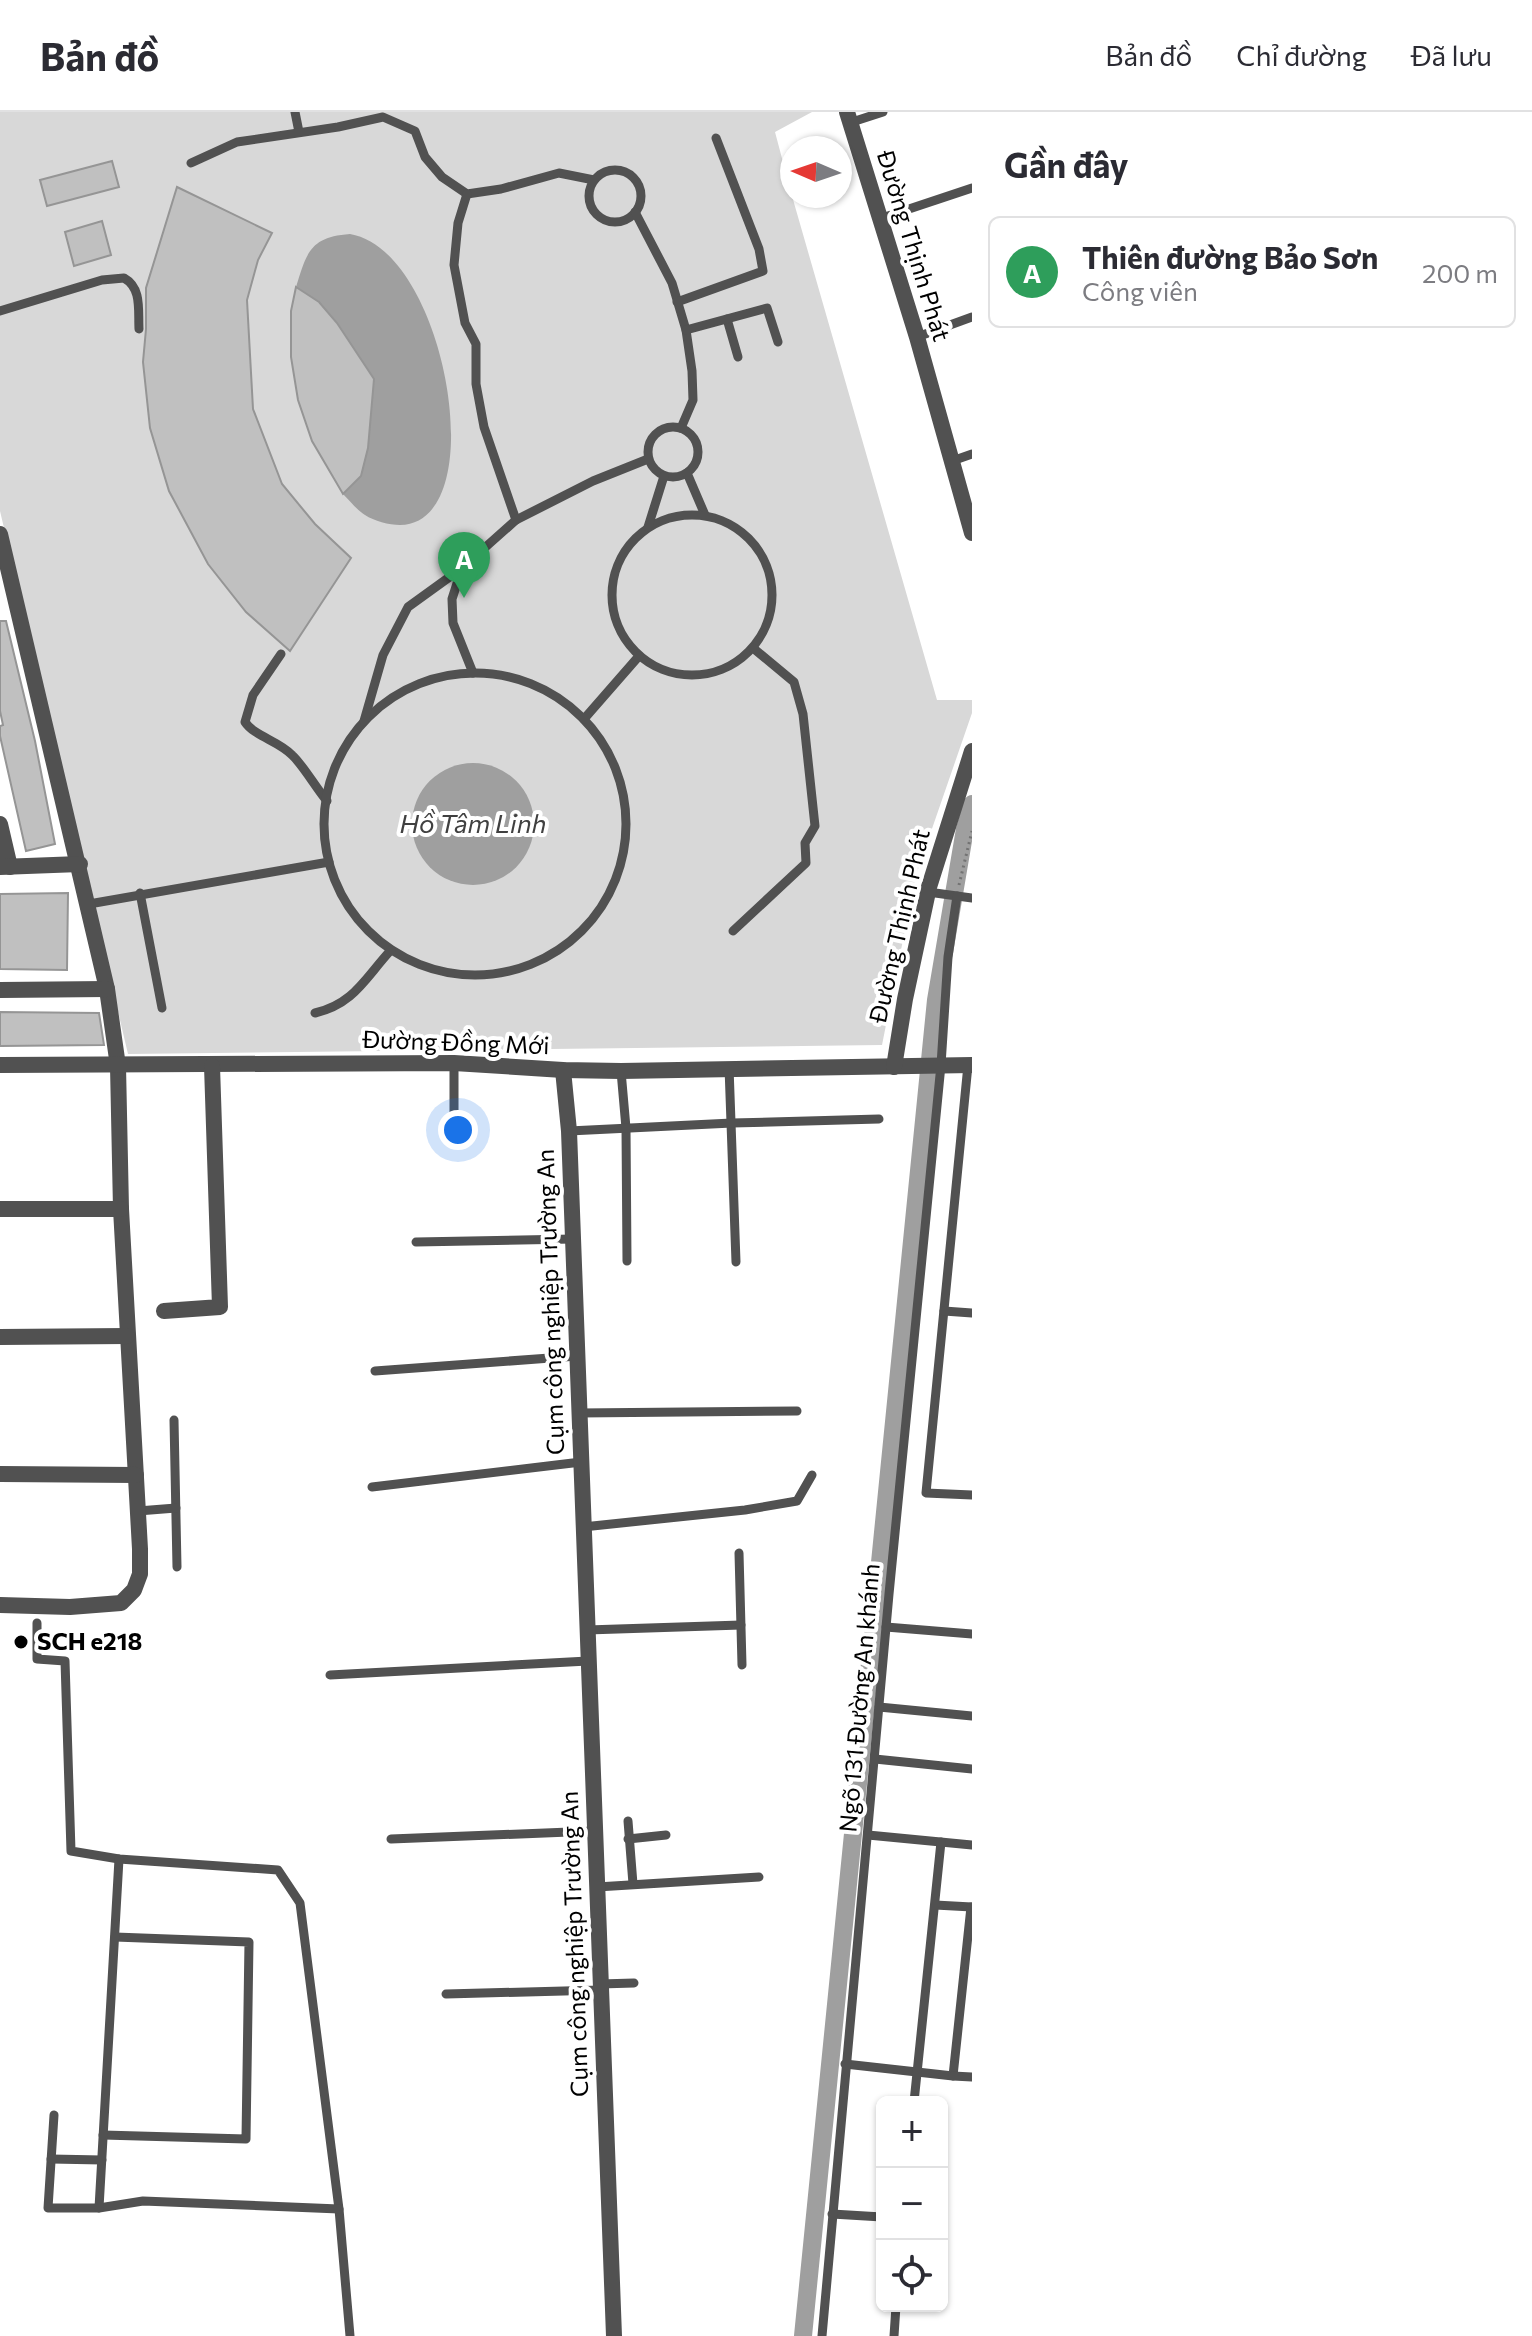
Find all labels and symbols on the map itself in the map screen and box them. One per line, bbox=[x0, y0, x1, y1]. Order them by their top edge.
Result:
north arrow bbox=[780, 136, 852, 208]
street label: Đường Thịnh Phát bbox=[871, 146, 957, 345]
pin: A bbox=[438, 532, 490, 598]
water label: Hồ Tâm Linh bbox=[400, 807, 546, 838]
street label: Đường Thịnh Phát bbox=[862, 826, 935, 1026]
street label: Đường Đồng Mới bbox=[361, 1024, 550, 1059]
your location bbox=[438, 1110, 478, 1150]
street label: Cụm công nghiệp Trường An bbox=[530, 1149, 569, 1456]
street label: Ngõ 131 Đường An khánh bbox=[832, 1562, 885, 1833]
place label: SCH e218 bbox=[37, 1626, 142, 1655]
marker: SCH e218 bbox=[12, 1633, 30, 1651]
street label: Cụm công nghiệp Trường An bbox=[554, 1791, 593, 2098]

